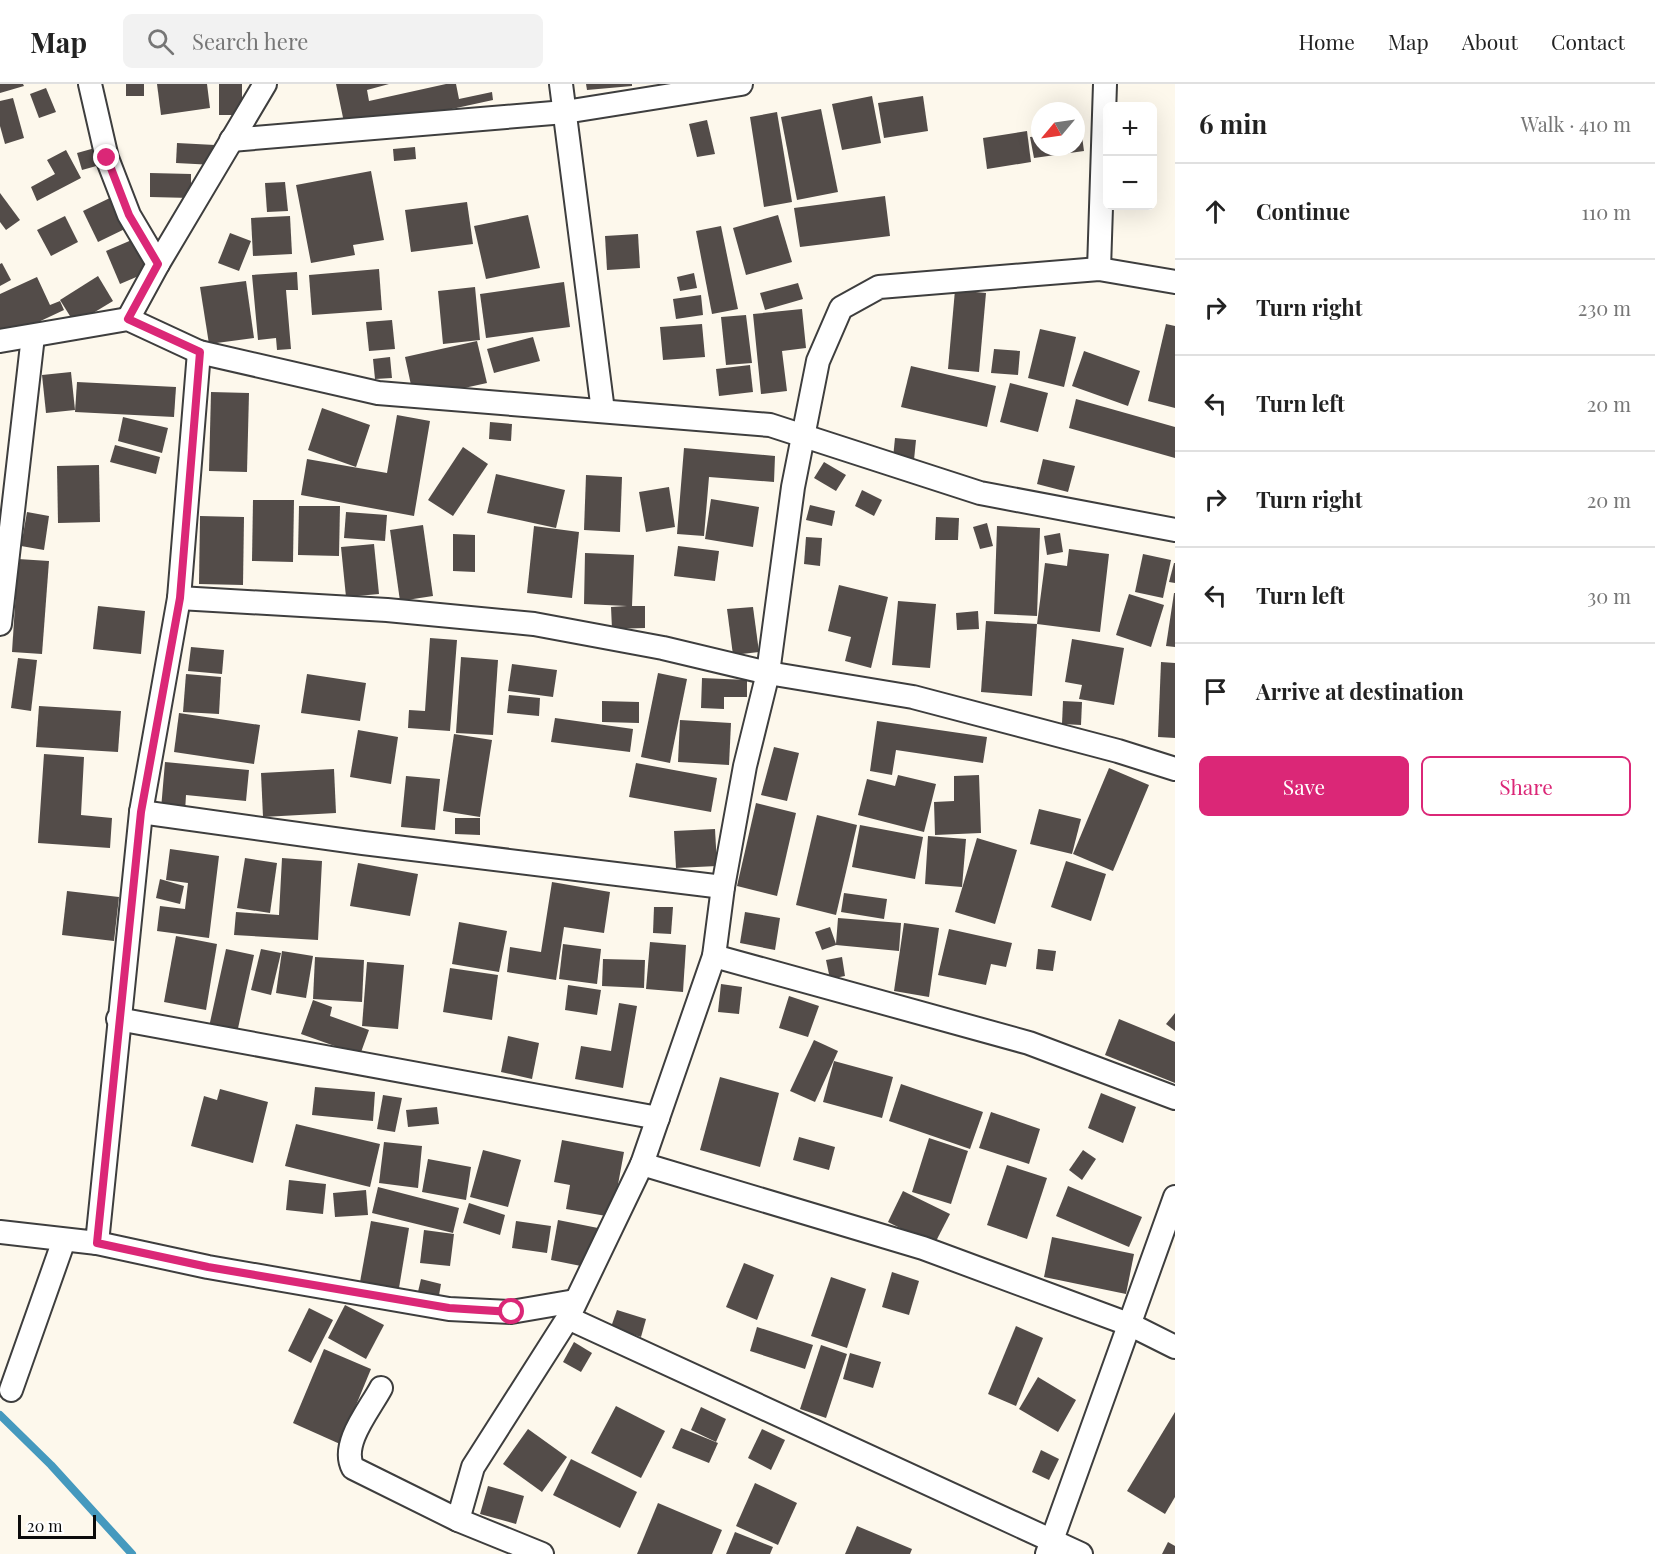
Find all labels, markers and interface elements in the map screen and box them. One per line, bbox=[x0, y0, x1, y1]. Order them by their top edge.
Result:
search box bbox=[123, 14, 543, 68]
text: Map bbox=[30, 23, 87, 60]
icon: search bbox=[144, 25, 177, 58]
text: Search here bbox=[192, 26, 308, 56]
text: Home bbox=[1299, 27, 1355, 55]
text: Map bbox=[1388, 27, 1429, 55]
text: About bbox=[1462, 27, 1518, 55]
text: Contact bbox=[1551, 27, 1625, 55]
north arrow bbox=[1031, 102, 1085, 156]
map controls bbox=[1103, 102, 1157, 210]
button: + bbox=[1103, 102, 1157, 156]
text: 6 min bbox=[1199, 106, 1267, 141]
text: Walk · 410 m bbox=[1521, 110, 1631, 137]
route end bbox=[93, 144, 119, 170]
button: − bbox=[1103, 156, 1157, 210]
icon: ahead bbox=[1199, 195, 1232, 228]
text: Continue bbox=[1256, 196, 1350, 226]
text: 110 m bbox=[1581, 198, 1631, 225]
icon: right bbox=[1199, 291, 1232, 324]
text: Turn right bbox=[1256, 292, 1362, 322]
text: 230 m bbox=[1578, 294, 1631, 321]
icon: left bbox=[1199, 387, 1232, 420]
text: Turn left bbox=[1256, 388, 1345, 418]
text: 20 m bbox=[1587, 390, 1631, 417]
icon: right bbox=[1199, 483, 1232, 516]
text: Turn right bbox=[1256, 484, 1362, 514]
text: 20 m bbox=[1587, 486, 1631, 513]
icon: left bbox=[1199, 579, 1232, 612]
text: Turn left bbox=[1256, 580, 1345, 610]
text: 30 m bbox=[1587, 582, 1631, 609]
icon: arrive bbox=[1199, 675, 1232, 708]
text: Arrive at destination bbox=[1256, 676, 1464, 706]
button: Save bbox=[1199, 756, 1409, 816]
button: Share bbox=[1421, 756, 1631, 816]
route start bbox=[498, 1298, 524, 1324]
scale bar bbox=[18, 1512, 96, 1540]
text: 20 m bbox=[27, 1515, 62, 1536]

